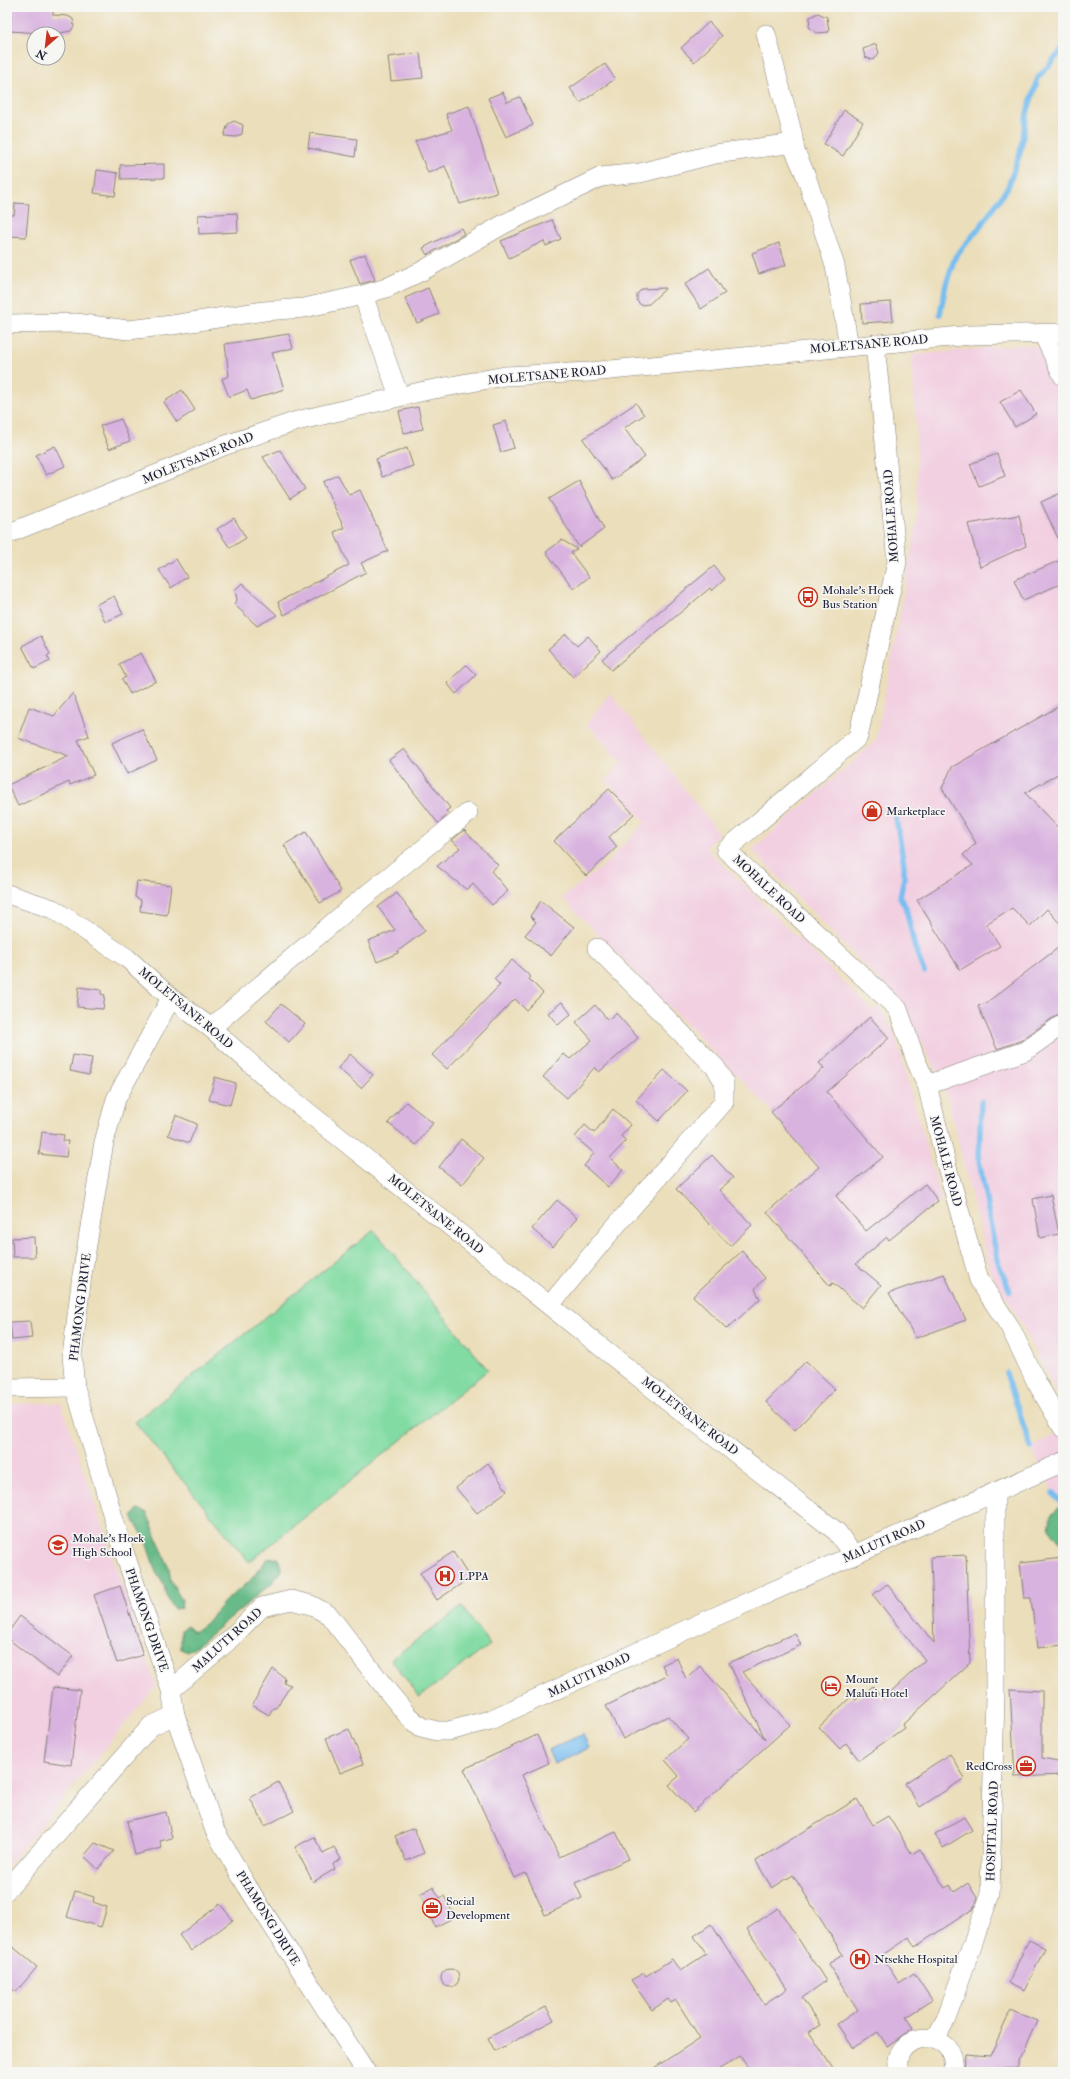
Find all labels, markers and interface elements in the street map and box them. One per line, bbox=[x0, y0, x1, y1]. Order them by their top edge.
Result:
north arrow bbox=[26, 26, 66, 66]
text: N bbox=[33, 46, 50, 63]
street label: MOLETSANE ROAD bbox=[809, 332, 929, 357]
street label: MOLETSANE ROAD bbox=[487, 363, 607, 388]
street label: MOLETSANE ROAD bbox=[140, 429, 256, 488]
street label: MOHALE ROAD bbox=[881, 468, 902, 563]
place label: Mohale's Hoek Bus Station bbox=[822, 583, 894, 612]
bus stop icon: Mohale's Hoek Bus Station bbox=[797, 586, 819, 608]
shop icon: Marketplace bbox=[861, 800, 883, 822]
place label: Marketplace bbox=[886, 804, 945, 819]
street label: MOHALE ROAD bbox=[729, 852, 808, 927]
street label: MOLETSANE ROAD bbox=[135, 964, 236, 1053]
street label: MOHALE ROAD bbox=[926, 1114, 965, 1209]
street label: MOLETSANE ROAD bbox=[385, 1171, 487, 1258]
street label: PHAMONG DRIVE bbox=[66, 1252, 95, 1362]
street label: MOLETSANE ROAD bbox=[638, 1374, 741, 1459]
street label: MALUTI ROAD bbox=[840, 1516, 928, 1567]
place label: Mohale's Hoek High School bbox=[72, 1531, 144, 1560]
school or university icon: Mohale's Hoek High School bbox=[47, 1534, 69, 1556]
hospital icon: LPPA bbox=[434, 1565, 456, 1587]
street label: PHAMONG DRIVE bbox=[122, 1566, 171, 1674]
place label: LPPA bbox=[459, 1569, 489, 1584]
street label: MALUTI ROAD bbox=[189, 1605, 266, 1676]
street label: MALUTI ROAD bbox=[545, 1650, 633, 1701]
place label: Mount Maluti Hotel bbox=[845, 1672, 908, 1701]
hotel icon: Mount Maluti Hotel bbox=[820, 1675, 842, 1697]
office icon: RedCross bbox=[1015, 1755, 1037, 1777]
place label: RedCross bbox=[965, 1759, 1012, 1774]
street label: HOSPITAL ROAD bbox=[983, 1780, 1002, 1882]
street label: PHAMONG DRIVE bbox=[232, 1868, 303, 1969]
place label: Social Development bbox=[446, 1894, 510, 1923]
office icon: Social Development bbox=[421, 1897, 443, 1919]
hospital icon: Ntsekhe Hospital bbox=[849, 1948, 871, 1970]
place label: Ntsekhe Hospital bbox=[874, 1952, 958, 1967]

